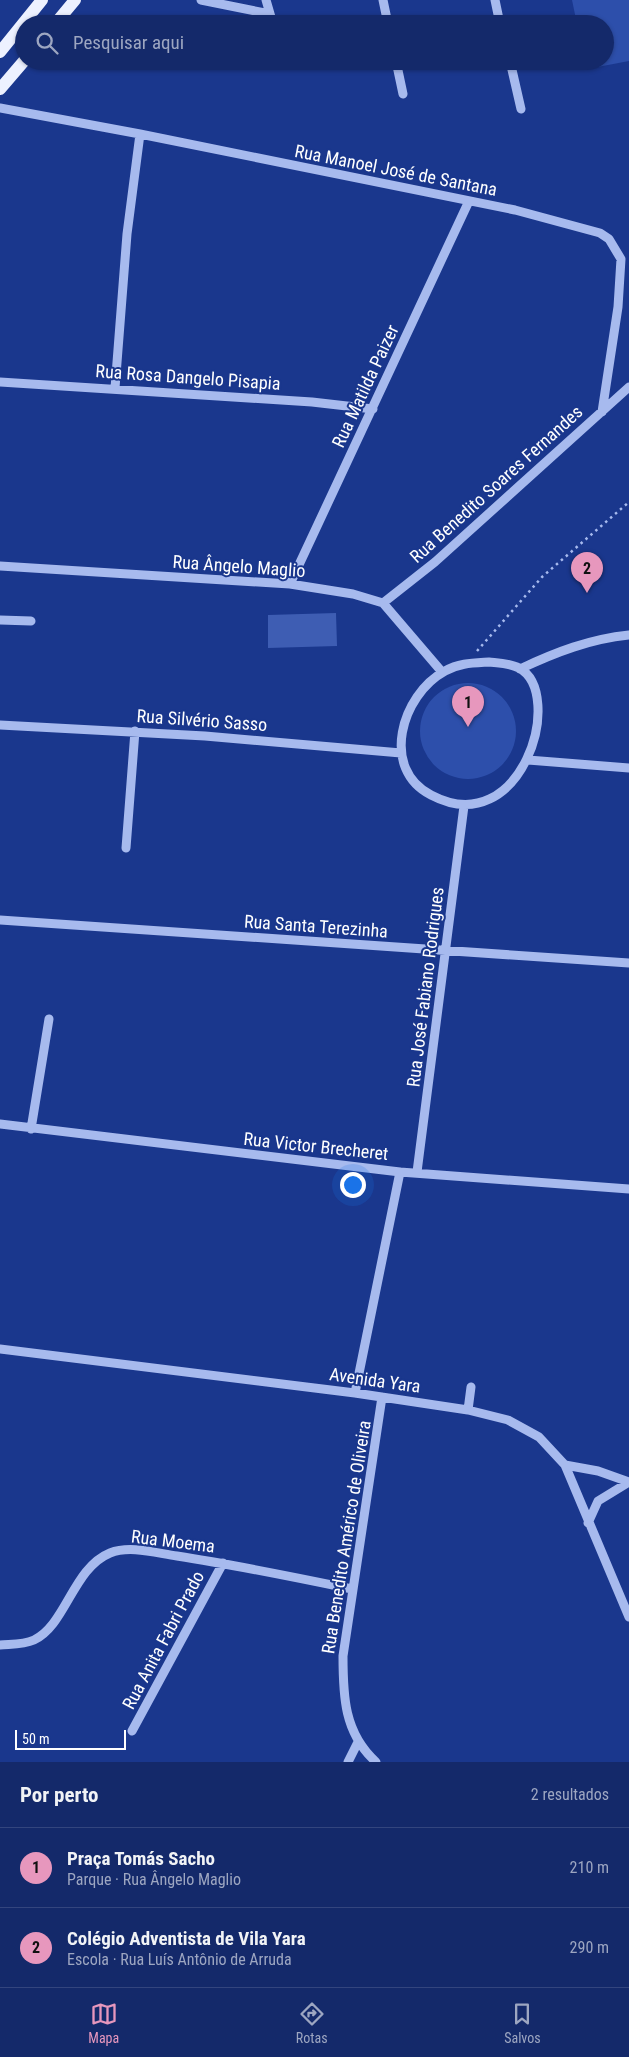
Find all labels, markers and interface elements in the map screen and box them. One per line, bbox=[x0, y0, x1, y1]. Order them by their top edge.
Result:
search box bbox=[15, 15, 614, 70]
icon: search bbox=[33, 29, 61, 57]
text: Pesquisar aqui bbox=[73, 31, 184, 54]
street label: Rua Manoel José de Santana bbox=[293, 140, 499, 200]
street label: Rua Matilda Paizer bbox=[327, 321, 403, 451]
street label: Rua Rosa Dangelo Pisapia bbox=[95, 360, 281, 394]
street label: Rua Benedito Soares Fernandes bbox=[405, 401, 587, 567]
street label: Rua Ângelo Maglio bbox=[172, 551, 306, 581]
pin: 2 bbox=[571, 552, 603, 593]
pin: 1 bbox=[452, 686, 484, 727]
street label: Rua Silvério Sasso bbox=[136, 705, 268, 735]
street label: Rua José Fabiano Rodrigues bbox=[402, 886, 448, 1088]
street label: Rua Santa Terezinha bbox=[243, 910, 389, 942]
street label: Rua Victor Brecheret bbox=[243, 1128, 389, 1164]
your location bbox=[340, 1172, 366, 1198]
street label: Avenida Yara bbox=[328, 1363, 422, 1397]
street label: Rua Benedito Américo de Oliveira bbox=[317, 1419, 375, 1655]
street label: Rua Moema bbox=[130, 1525, 216, 1557]
street label: Rua Anita Fabri Prado bbox=[118, 1567, 208, 1713]
scale bar bbox=[15, 1727, 126, 1750]
text: 50 m bbox=[22, 1731, 50, 1747]
text: Por perto bbox=[20, 1783, 99, 1807]
text: 2 resultados bbox=[531, 1785, 609, 1804]
text: Praça Tomás Sacho bbox=[67, 1847, 215, 1870]
text: 1 bbox=[32, 1858, 40, 1877]
text: 210 m bbox=[570, 1858, 609, 1877]
text: Parque · Rua Ângelo Maglio bbox=[67, 1870, 241, 1889]
text: Colégio Adventista de Vila Yara bbox=[67, 1927, 306, 1950]
text: 2 bbox=[32, 1938, 40, 1957]
text: 290 m bbox=[570, 1938, 609, 1957]
text: Escola · Rua Luís Antônio de Arruda bbox=[67, 1950, 292, 1969]
tab: Mapa bbox=[88, 2000, 119, 2046]
tab: Rotas bbox=[296, 2000, 328, 2046]
tab: Salvos bbox=[504, 2000, 541, 2046]

